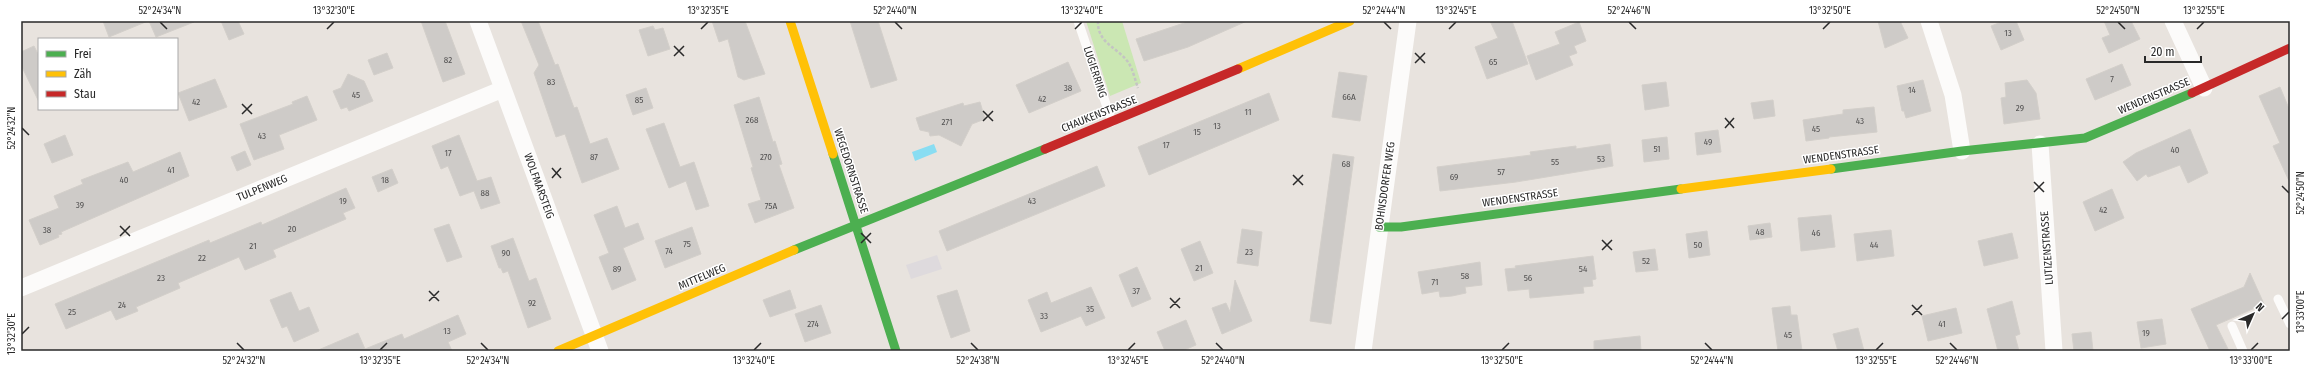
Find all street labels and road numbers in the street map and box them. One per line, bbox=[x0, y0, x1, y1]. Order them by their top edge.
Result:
street label: LUGIERRING bbox=[1081, 45, 1109, 99]
street label: WENDENSTRASSE bbox=[2116, 75, 2192, 117]
street label: CHAUKENSTRASSE bbox=[1059, 93, 1139, 135]
street label: WEGEDORNSTRASSE bbox=[831, 127, 871, 215]
street label: BOHNSDORFER WEG bbox=[1372, 141, 1398, 231]
street label: WENDENSTRASSE bbox=[1802, 143, 1880, 167]
street label: WOLFMARSTEIG bbox=[521, 151, 557, 221]
street label: TULPENWEG bbox=[235, 172, 289, 204]
street label: WENDENSTRASSE bbox=[1481, 186, 1559, 210]
street label: LUTIZENSTRASSE bbox=[2038, 211, 2056, 285]
street label: MITTELWEG bbox=[676, 261, 728, 293]

